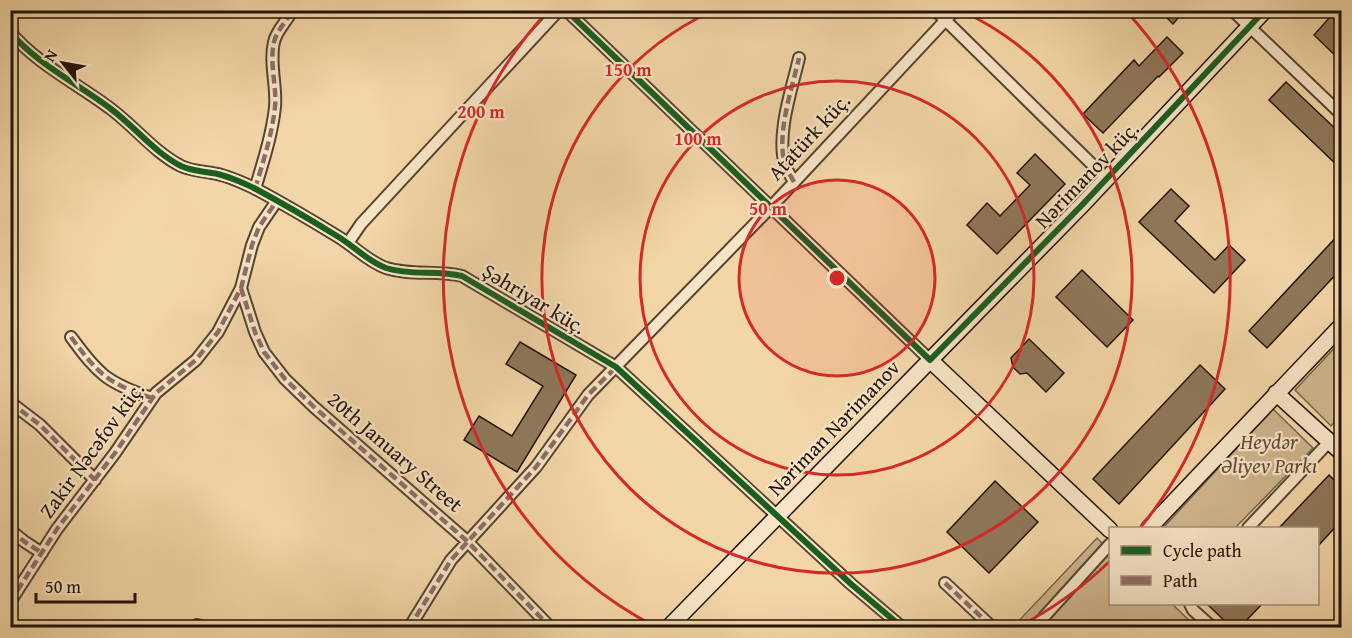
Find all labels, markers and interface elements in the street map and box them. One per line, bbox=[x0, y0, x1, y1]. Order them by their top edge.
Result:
north arrow bbox=[33, 33, 93, 93]
text: N bbox=[37, 44, 63, 66]
text: 150 m bbox=[604, 56, 652, 83]
street label: Atatürk küç. bbox=[760, 86, 857, 187]
text: 200 m bbox=[457, 98, 505, 125]
street label: Nərimanov küç. bbox=[1027, 114, 1146, 235]
text: 100 m bbox=[674, 125, 722, 152]
text: 50 m bbox=[749, 195, 788, 222]
street label: Şəhriyar küç. bbox=[476, 255, 592, 342]
centre of rings bbox=[827, 268, 847, 288]
street label: Nəriman Nərimanov bbox=[760, 352, 907, 503]
street label: Zakir Nəcəfov küç. bbox=[31, 375, 152, 524]
street label: 20th January Street bbox=[321, 384, 470, 520]
park label: Heydər Əliyev Parkı bbox=[1221, 426, 1317, 481]
legend bbox=[1109, 527, 1319, 605]
text: Cycle path bbox=[1163, 537, 1242, 564]
scale bar bbox=[36, 566, 135, 604]
text: Path bbox=[1163, 567, 1198, 594]
text: 50 m bbox=[45, 573, 81, 600]

